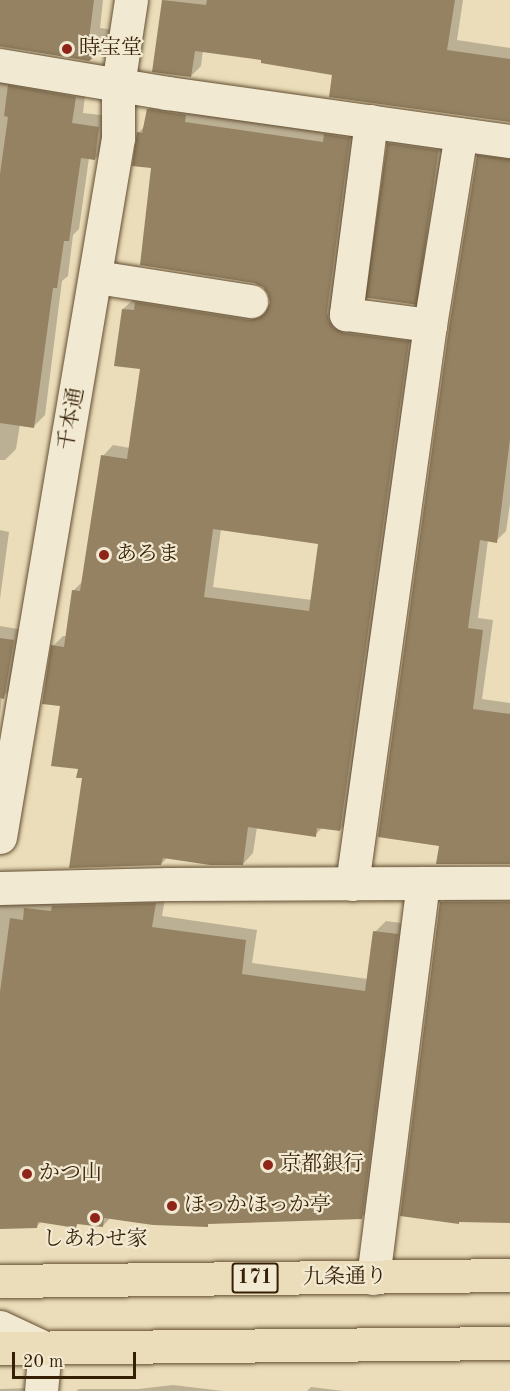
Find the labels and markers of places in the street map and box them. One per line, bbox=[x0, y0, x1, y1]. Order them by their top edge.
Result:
place label: 時宝堂 bbox=[79, 36, 142, 62]
marker: 時宝堂 bbox=[60, 42, 74, 56]
place label: あろま bbox=[116, 542, 179, 568]
marker: あろま bbox=[97, 548, 111, 562]
place label: 京都銀行 bbox=[280, 1152, 364, 1178]
marker: 京都銀行 bbox=[261, 1158, 275, 1172]
place label: かつ山 bbox=[39, 1161, 102, 1187]
marker: かつ山 bbox=[20, 1167, 34, 1181]
place label: ほっかほっか亭 bbox=[184, 1193, 331, 1219]
marker: ほっかほっか亭 bbox=[165, 1199, 179, 1213]
marker: しあわせ家 bbox=[88, 1211, 102, 1225]
place label: しあわせ家 bbox=[43, 1227, 147, 1253]

